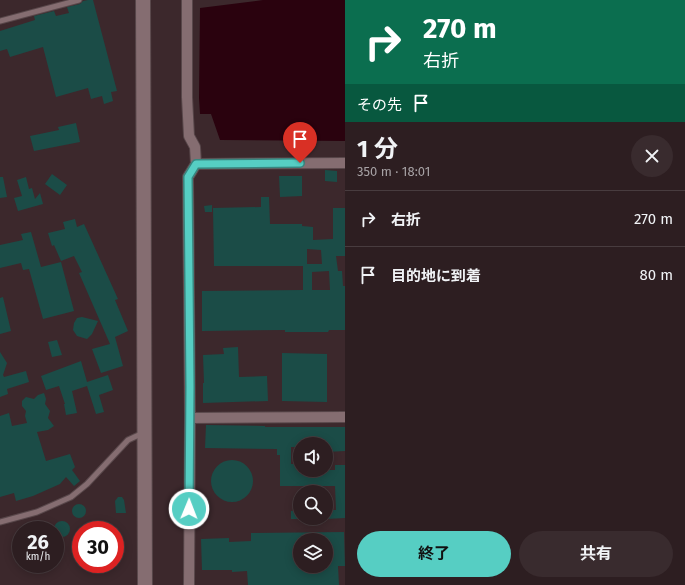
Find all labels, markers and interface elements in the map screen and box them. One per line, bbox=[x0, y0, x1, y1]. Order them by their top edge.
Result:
text: 270 m bbox=[423, 12, 497, 45]
icon: right bbox=[357, 16, 409, 68]
text: 右折 bbox=[423, 50, 459, 72]
icon: arrive bbox=[410, 92, 432, 114]
text: その先 bbox=[357, 96, 402, 114]
pin bbox=[283, 122, 317, 163]
icon: arrive bbox=[289, 128, 311, 150]
text: 1 分 bbox=[357, 135, 398, 163]
button: close bbox=[631, 135, 673, 177]
text: 350 m · 18:01 bbox=[357, 164, 430, 179]
icon: right bbox=[357, 208, 379, 230]
text: 270 m bbox=[634, 210, 673, 228]
text: 右折 bbox=[391, 211, 421, 229]
icon: arrive bbox=[357, 264, 379, 286]
text: 80 m bbox=[640, 266, 673, 284]
text: 目的地に到着 bbox=[391, 267, 481, 285]
map controls bbox=[293, 437, 333, 573]
button: sound bbox=[293, 437, 333, 477]
button: search bbox=[293, 485, 333, 525]
position arrow bbox=[168, 488, 210, 530]
speed limit sign: 30 bbox=[72, 521, 124, 573]
text: 26 bbox=[27, 530, 49, 554]
button: 終了 bbox=[357, 531, 511, 577]
button: 共有 bbox=[519, 531, 673, 577]
button: layers bbox=[293, 533, 333, 573]
text: km/h bbox=[26, 551, 50, 563]

